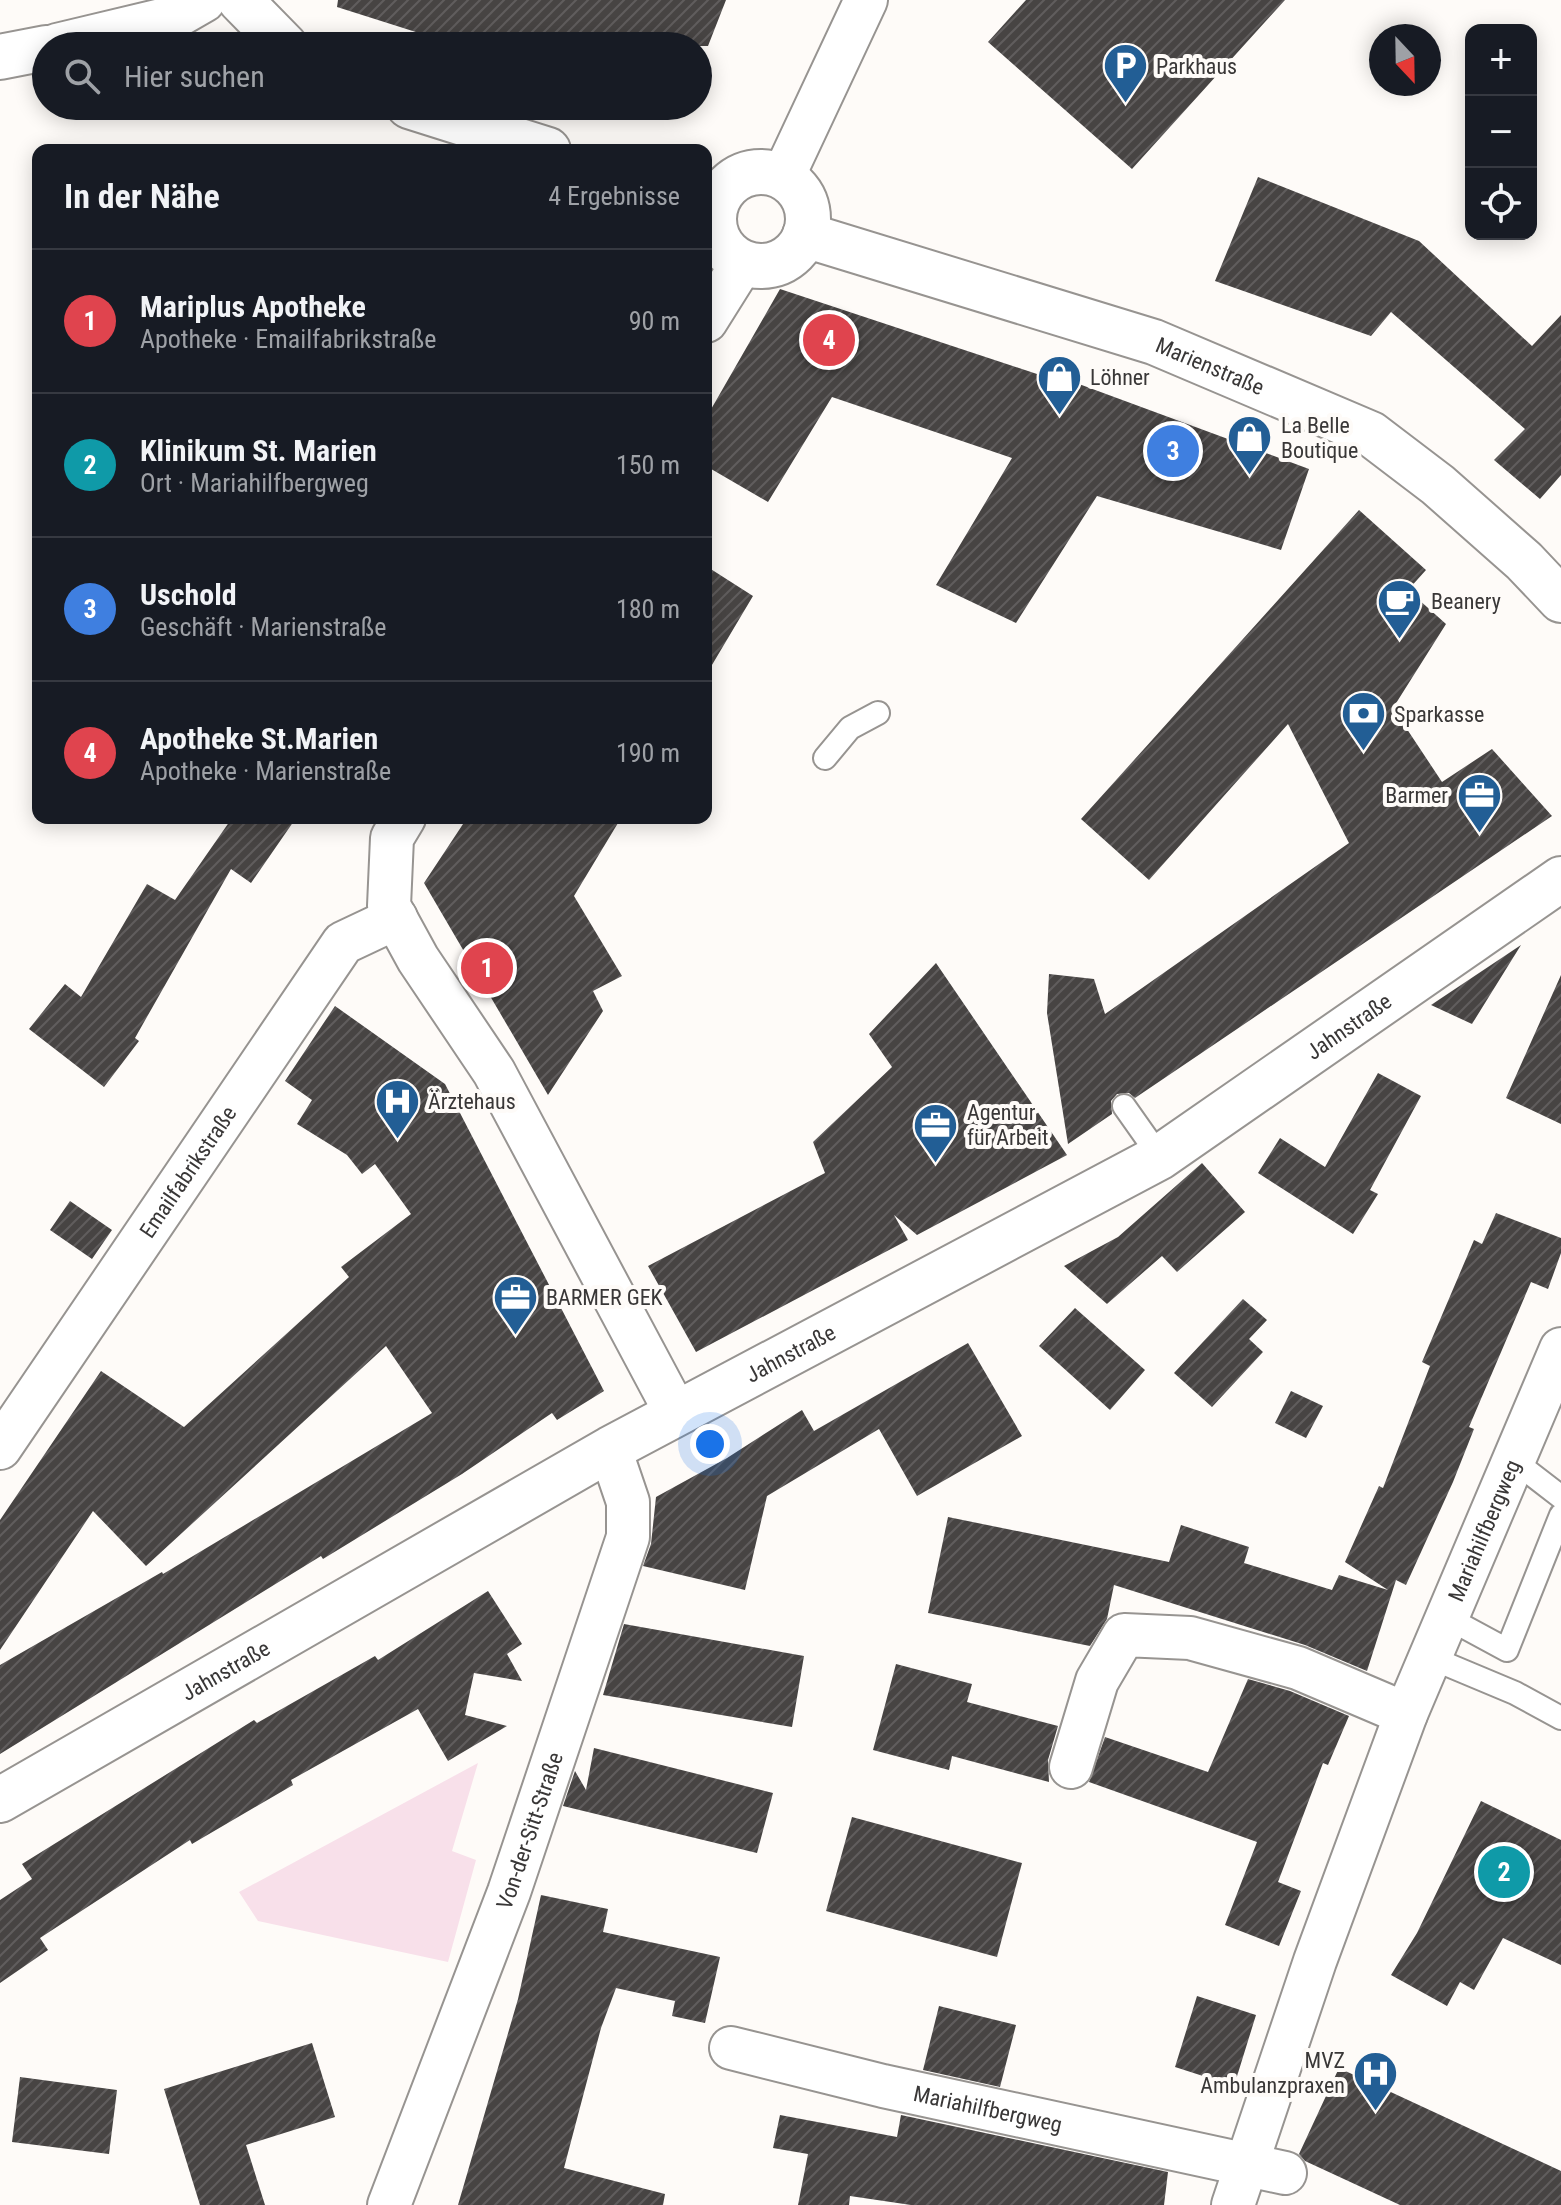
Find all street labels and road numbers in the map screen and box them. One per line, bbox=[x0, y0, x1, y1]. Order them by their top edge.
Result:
street label: Marienstraße bbox=[1152, 332, 1268, 400]
street label: Jahnstraße bbox=[1301, 988, 1396, 1064]
street label: Emailfabrikstraße bbox=[134, 1101, 241, 1242]
street label: Jahnstraße bbox=[741, 1319, 839, 1387]
street label: Mariahilfbergweg bbox=[1443, 1456, 1525, 1605]
street label: Jahnstraße bbox=[177, 1635, 274, 1706]
street label: Von-der-Sitt-Straße bbox=[491, 1749, 567, 1913]
street label: Mariahilfbergweg bbox=[911, 2080, 1064, 2137]

